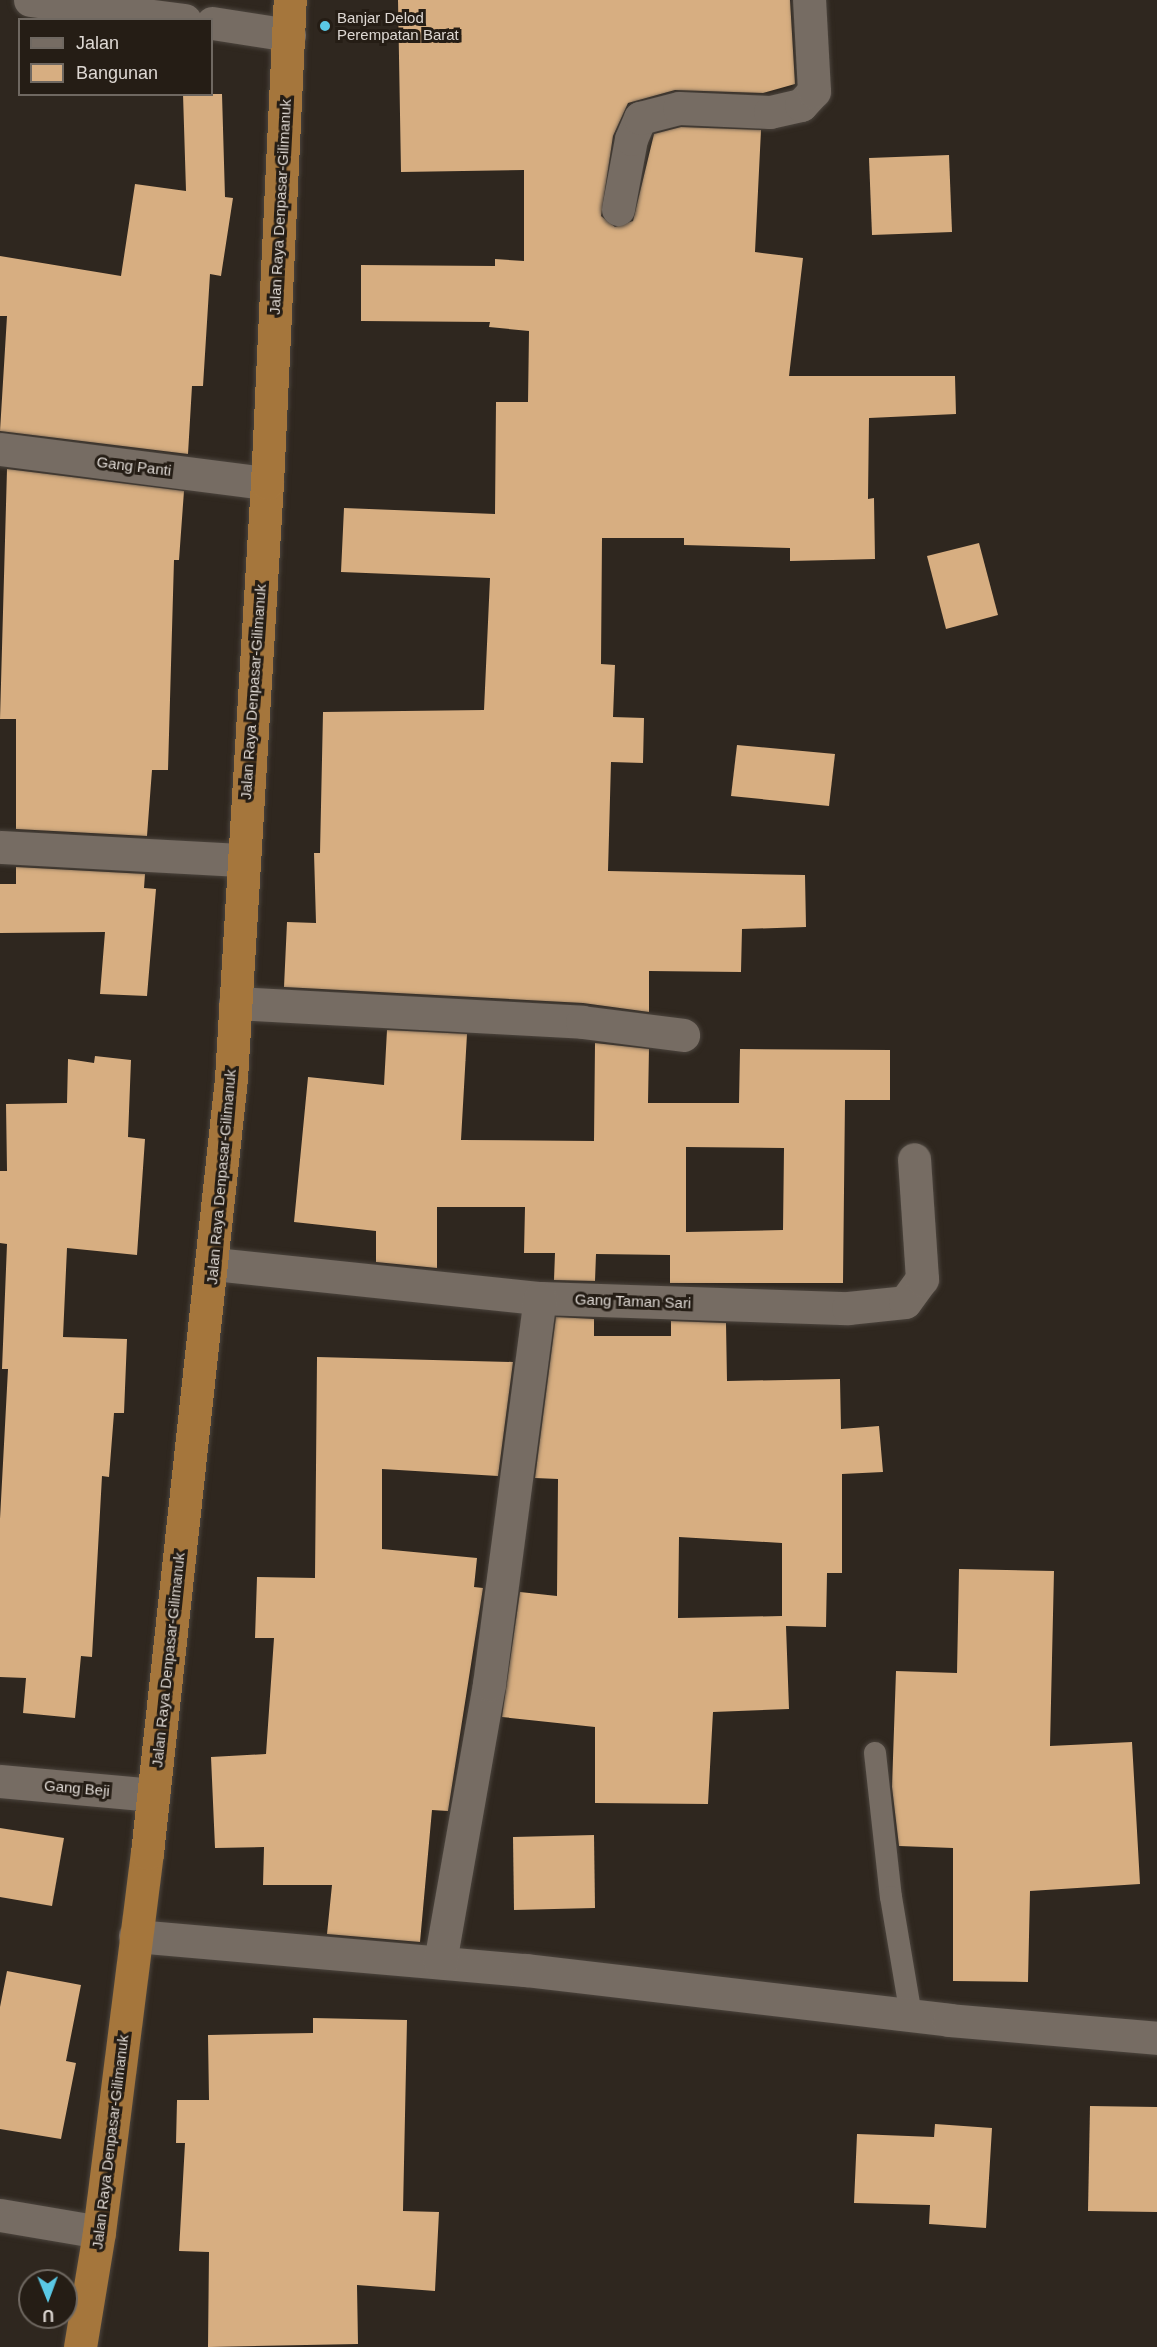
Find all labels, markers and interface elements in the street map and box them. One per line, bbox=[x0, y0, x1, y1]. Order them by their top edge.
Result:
place label: Banjar Delod Perempatan Barat bbox=[337, 8, 459, 43]
legend bbox=[18, 18, 213, 96]
marker: Banjar Delod Perempatan Barat bbox=[318, 19, 332, 33]
text: Jalan bbox=[76, 33, 119, 53]
text: Bangunan bbox=[76, 63, 158, 83]
street label: Jalan Raya Denpasar-Gilimanuk bbox=[265, 99, 295, 315]
street label: Gang Panti bbox=[96, 452, 172, 480]
street label: Jalan Raya Denpasar-Gilimanuk bbox=[236, 584, 270, 800]
street label: Jalan Raya Denpasar-Gilimanuk bbox=[203, 1069, 239, 1285]
street label: Gang Taman Sari bbox=[574, 1290, 692, 1312]
street label: Jalan Raya Denpasar-Gilimanuk bbox=[148, 1552, 188, 1768]
street label: Gang Beji bbox=[43, 1776, 111, 1800]
street label: Jalan Raya Denpasar-Gilimanuk bbox=[88, 2034, 132, 2250]
north arrow bbox=[18, 2269, 78, 2329]
text: U bbox=[42, 2307, 54, 2324]

